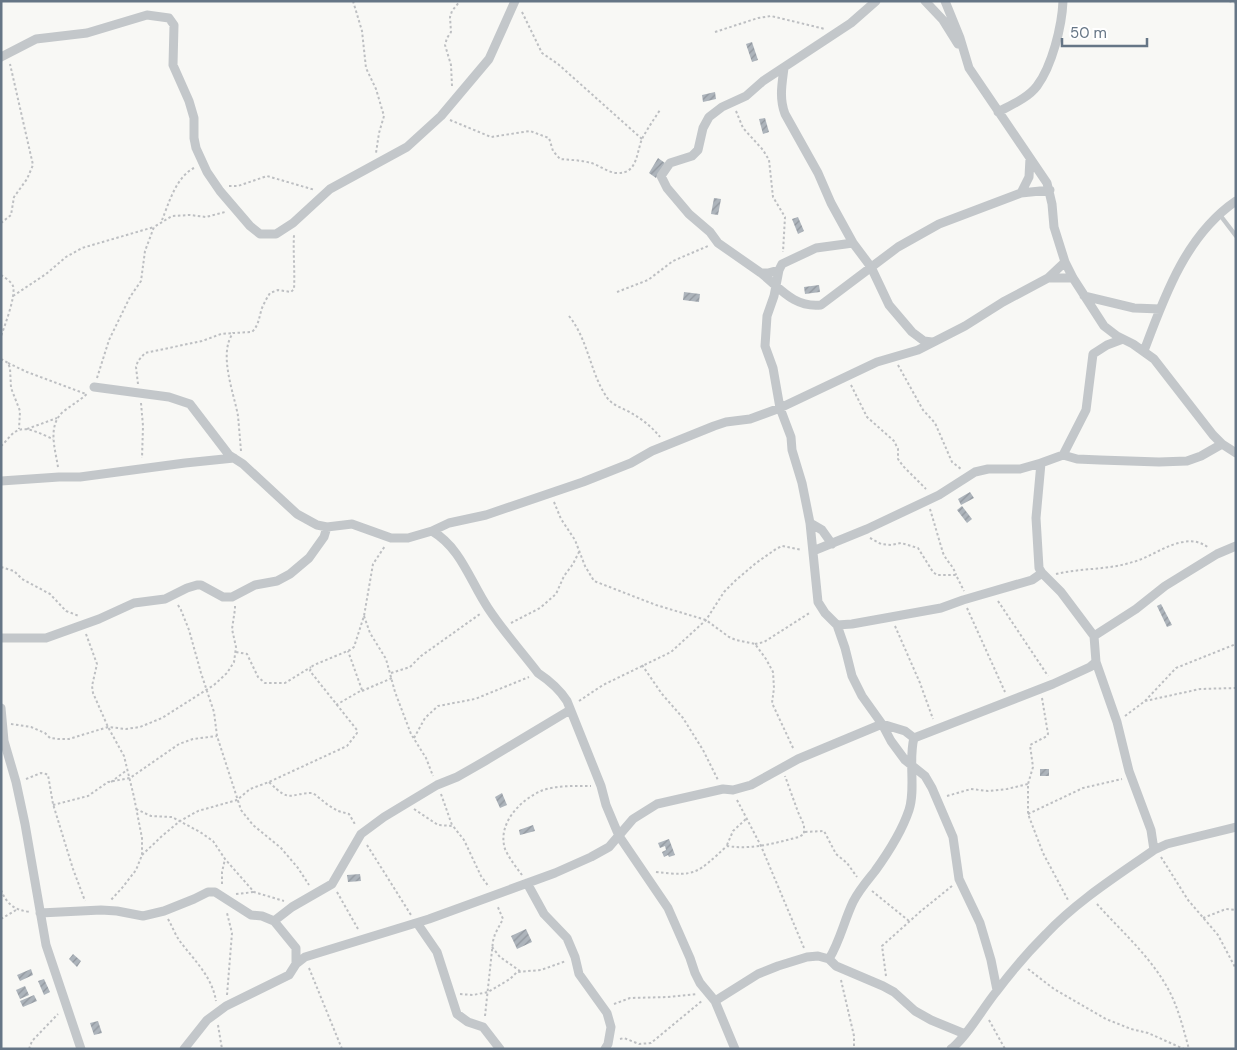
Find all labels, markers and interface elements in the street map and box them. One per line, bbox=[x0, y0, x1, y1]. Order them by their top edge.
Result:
scale bar bbox=[1062, 15, 1147, 47]
text: 50 m bbox=[1070, 23, 1107, 43]

